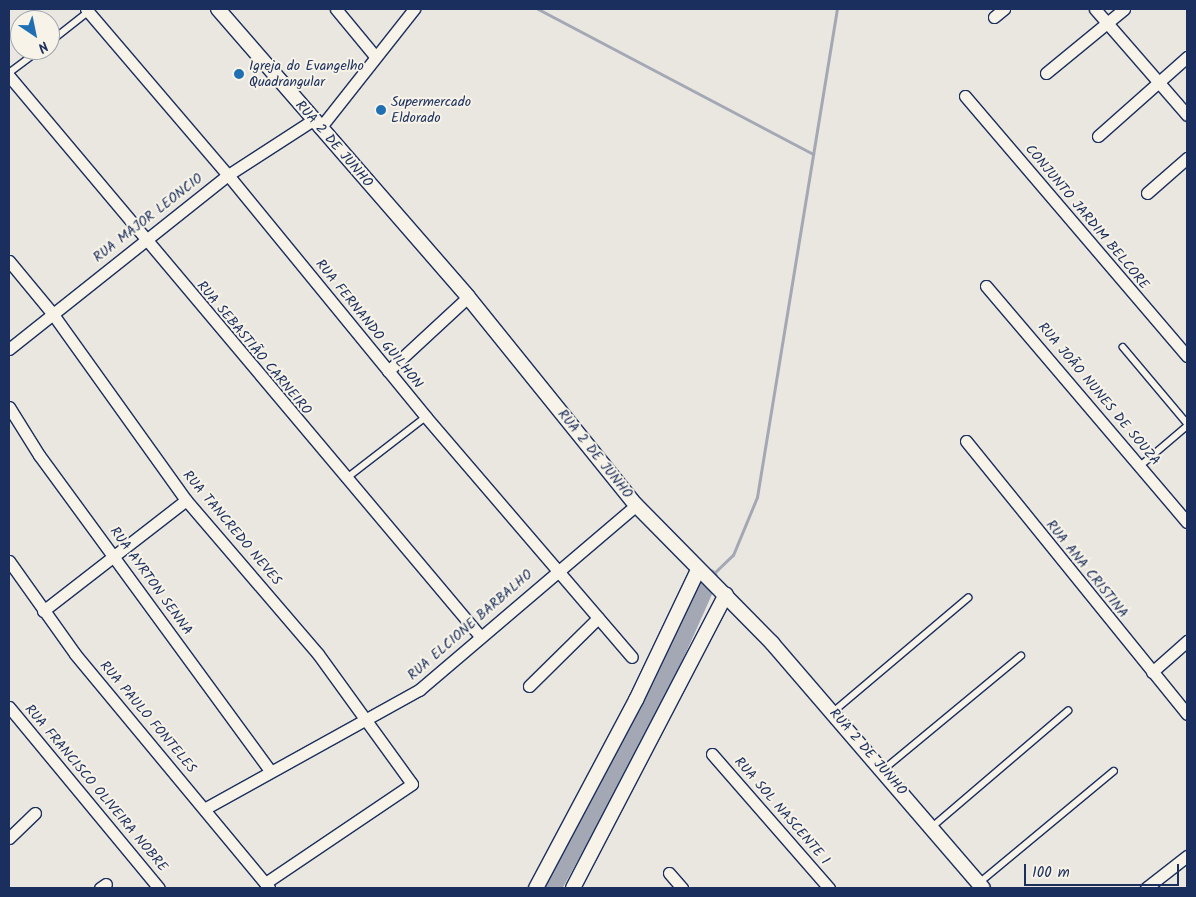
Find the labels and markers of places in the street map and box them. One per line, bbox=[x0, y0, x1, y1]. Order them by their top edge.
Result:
place label: Igreja do Evangelho Quadrangular bbox=[249, 58, 364, 90]
marker: Igreja do Evangelho Quadrangular bbox=[233, 68, 245, 80]
place label: Supermercado Eldorado bbox=[391, 94, 471, 126]
marker: Supermercado Eldorado bbox=[375, 104, 387, 116]

